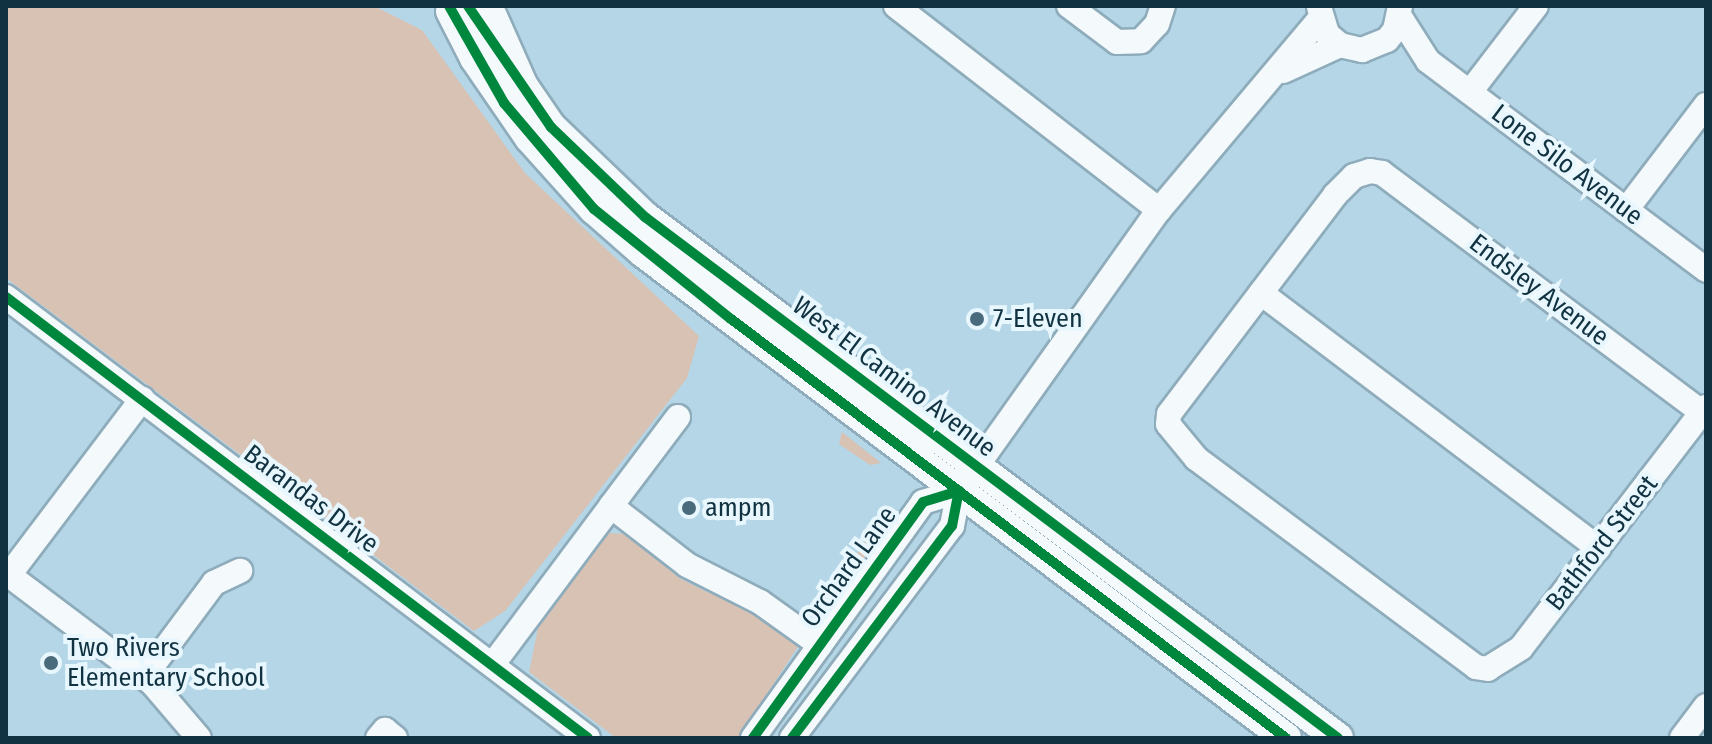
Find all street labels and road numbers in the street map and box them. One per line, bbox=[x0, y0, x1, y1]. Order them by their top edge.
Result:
street label: Lone Silo Avenue bbox=[1485, 98, 1649, 232]
street label: Endsley Avenue bbox=[1463, 228, 1615, 352]
street label: West El Camino Avenue bbox=[786, 290, 1002, 464]
street label: Barandas Drive bbox=[238, 438, 384, 560]
street label: Bathford Street bbox=[1540, 469, 1664, 617]
street label: Orchard Lane bbox=[795, 501, 903, 633]

